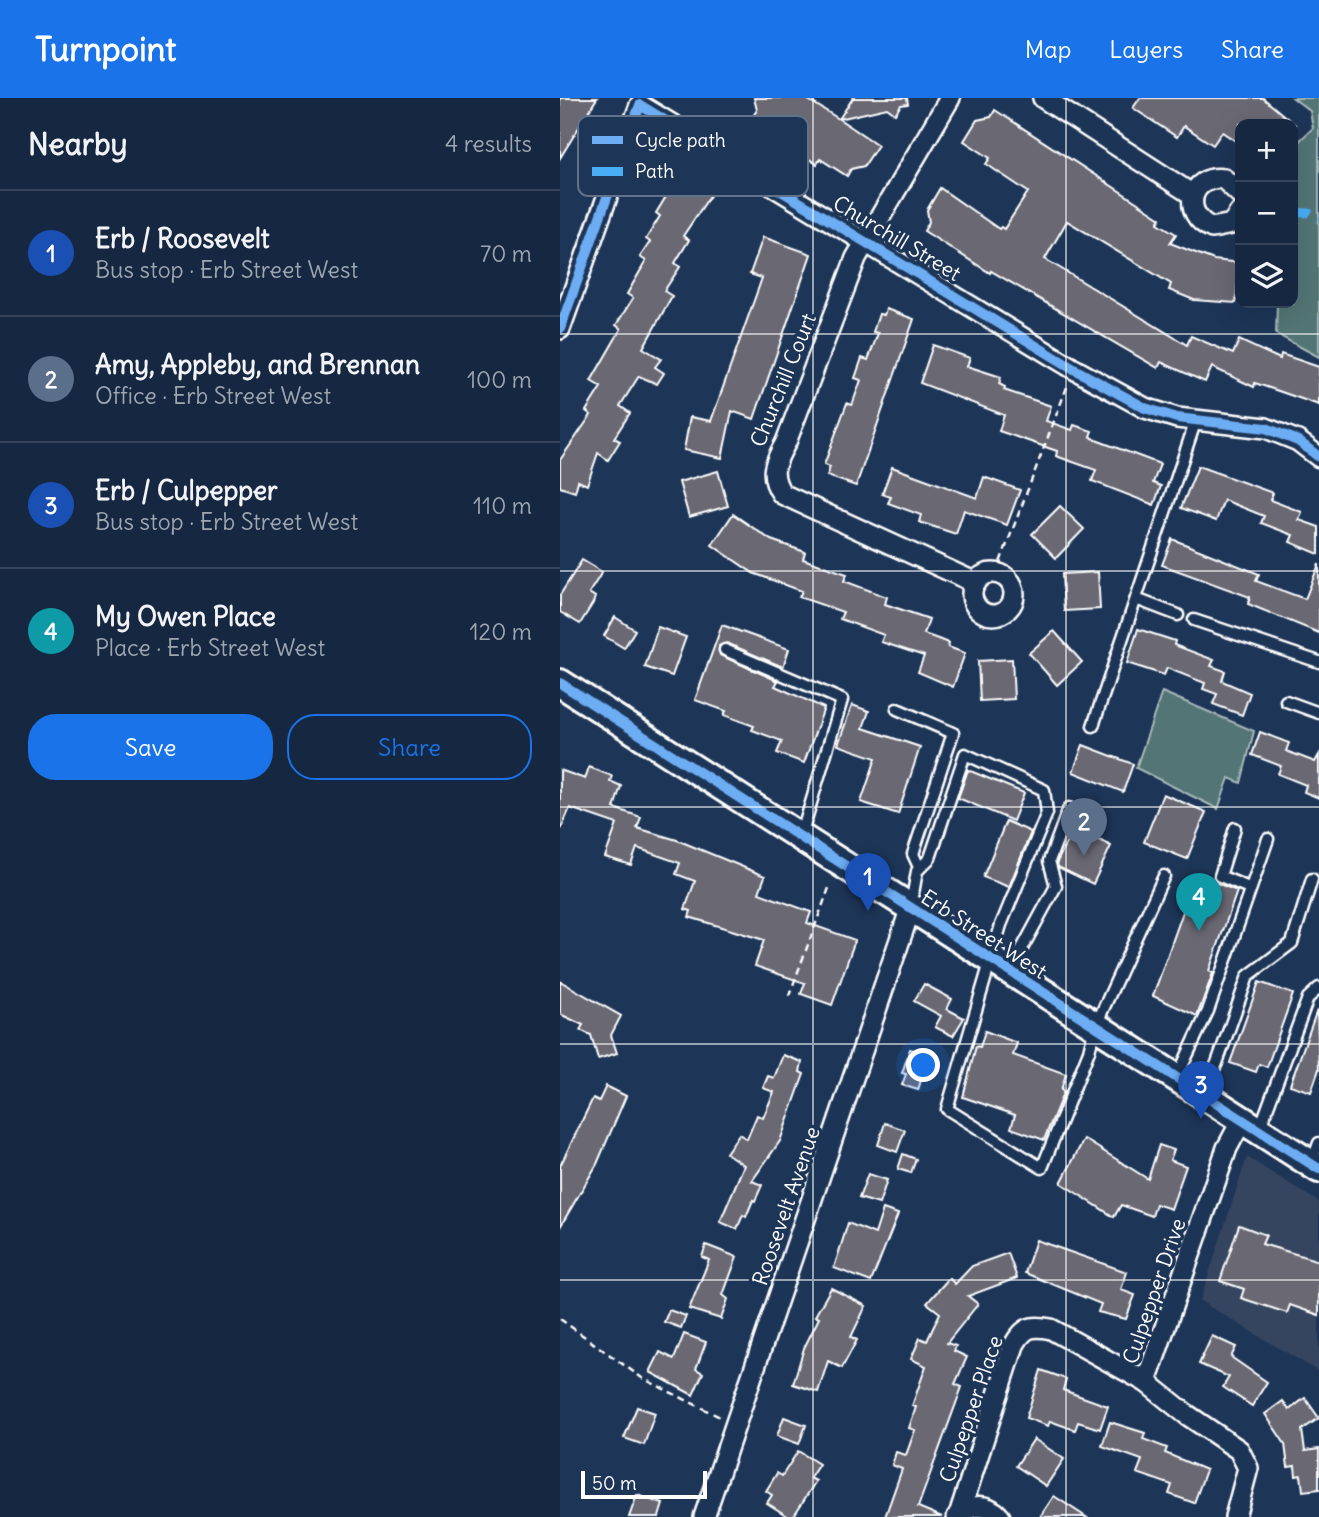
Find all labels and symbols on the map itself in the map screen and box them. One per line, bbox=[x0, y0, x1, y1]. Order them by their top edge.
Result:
legend bbox=[578, 116, 808, 196]
text: Cycle path bbox=[635, 128, 726, 152]
text: Path bbox=[635, 159, 674, 183]
street label: Churchill Street bbox=[828, 189, 966, 287]
street label: Churchill Court bbox=[744, 309, 822, 451]
pin: 2 bbox=[1061, 798, 1107, 856]
pin: 1 bbox=[845, 853, 891, 911]
pin: 4 bbox=[1176, 873, 1222, 931]
street label: Erb Street West bbox=[916, 883, 1052, 985]
your location bbox=[906, 1048, 940, 1082]
pin: 3 bbox=[1178, 1061, 1224, 1119]
street label: Roosevelt Avenue bbox=[746, 1123, 826, 1289]
street label: Culpepper Drive bbox=[1116, 1215, 1192, 1367]
street label: Culpepper Place bbox=[933, 1332, 1009, 1486]
scale bar bbox=[581, 1468, 707, 1500]

